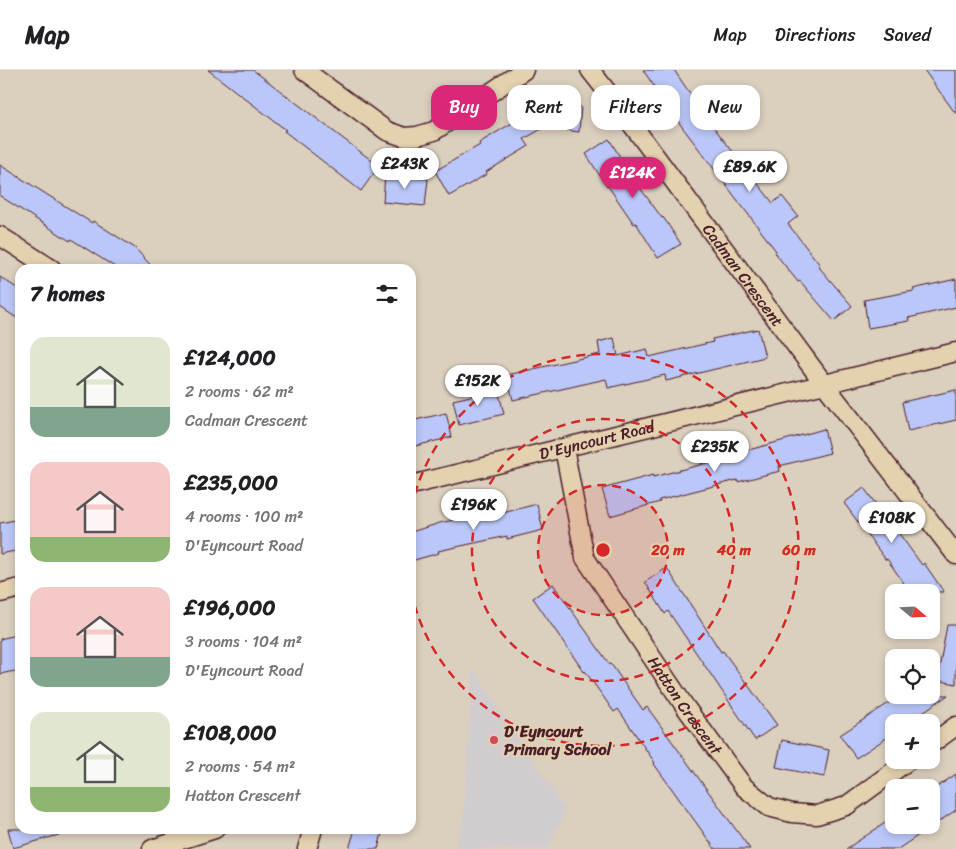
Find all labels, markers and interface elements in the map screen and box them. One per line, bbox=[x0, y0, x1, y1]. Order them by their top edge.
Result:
text: Map bbox=[25, 14, 69, 56]
text: Map bbox=[714, 19, 747, 51]
text: Directions bbox=[775, 19, 856, 51]
text: Saved bbox=[884, 19, 931, 51]
chip: Buy bbox=[431, 85, 497, 130]
chip: Rent bbox=[507, 85, 581, 130]
chip: Filters bbox=[591, 85, 680, 130]
chip: New bbox=[690, 85, 760, 130]
pin: £243K bbox=[370, 148, 440, 190]
text: £243K bbox=[382, 149, 428, 178]
pin: £89.6K bbox=[709, 150, 791, 193]
text: £89.6K bbox=[724, 152, 776, 181]
pin: £124K bbox=[598, 156, 668, 199]
text: £124K bbox=[611, 158, 655, 187]
street label: Cadman Crescent bbox=[695, 217, 792, 333]
text: 7 homes bbox=[30, 275, 105, 313]
icon: filters bbox=[373, 280, 401, 308]
text: £124,000 bbox=[185, 339, 276, 377]
icon: home bbox=[70, 357, 130, 417]
pin: £152K bbox=[443, 364, 513, 407]
text: £152K bbox=[456, 366, 500, 395]
text: 2 rooms · 62 m² bbox=[185, 377, 294, 406]
text: Cadman Crescent bbox=[185, 406, 308, 435]
street label: D'Eyncourt Road bbox=[536, 411, 659, 468]
pin: £235K bbox=[680, 430, 750, 473]
text: £235K bbox=[692, 432, 738, 461]
text: £235,000 bbox=[185, 464, 278, 502]
icon: home bbox=[70, 482, 130, 542]
pin: £196K bbox=[439, 488, 509, 531]
text: £196K bbox=[452, 490, 496, 519]
text: 4 rooms · 100 m² bbox=[185, 502, 303, 531]
pin: £108K bbox=[857, 502, 927, 544]
text: £108K bbox=[870, 503, 914, 532]
text: D'Eyncourt Road bbox=[185, 531, 303, 560]
text: 20 m bbox=[650, 537, 685, 563]
text: 40 m bbox=[716, 537, 752, 563]
text: 60 m bbox=[781, 537, 816, 563]
centre of rings bbox=[594, 541, 612, 559]
north arrow bbox=[885, 584, 940, 639]
map controls bbox=[885, 584, 940, 834]
text: £196,000 bbox=[185, 589, 275, 627]
icon: home bbox=[70, 607, 130, 667]
text: 3 rooms · 104 m² bbox=[185, 627, 302, 656]
button: locate bbox=[885, 649, 940, 704]
street label: Hatton Crescent bbox=[640, 650, 731, 761]
text: D'Eyncourt Road bbox=[185, 656, 303, 685]
text: £108,000 bbox=[185, 714, 277, 752]
button: + bbox=[885, 714, 940, 769]
place label: D'Eyncourt Primary School bbox=[504, 717, 613, 764]
icon: home bbox=[70, 732, 130, 792]
marker: D'Eyncourt Primary School bbox=[488, 734, 500, 746]
text: 2 rooms · 54 m² bbox=[185, 752, 295, 781]
button: − bbox=[885, 779, 940, 834]
text: Hatton Crescent bbox=[185, 781, 301, 810]

